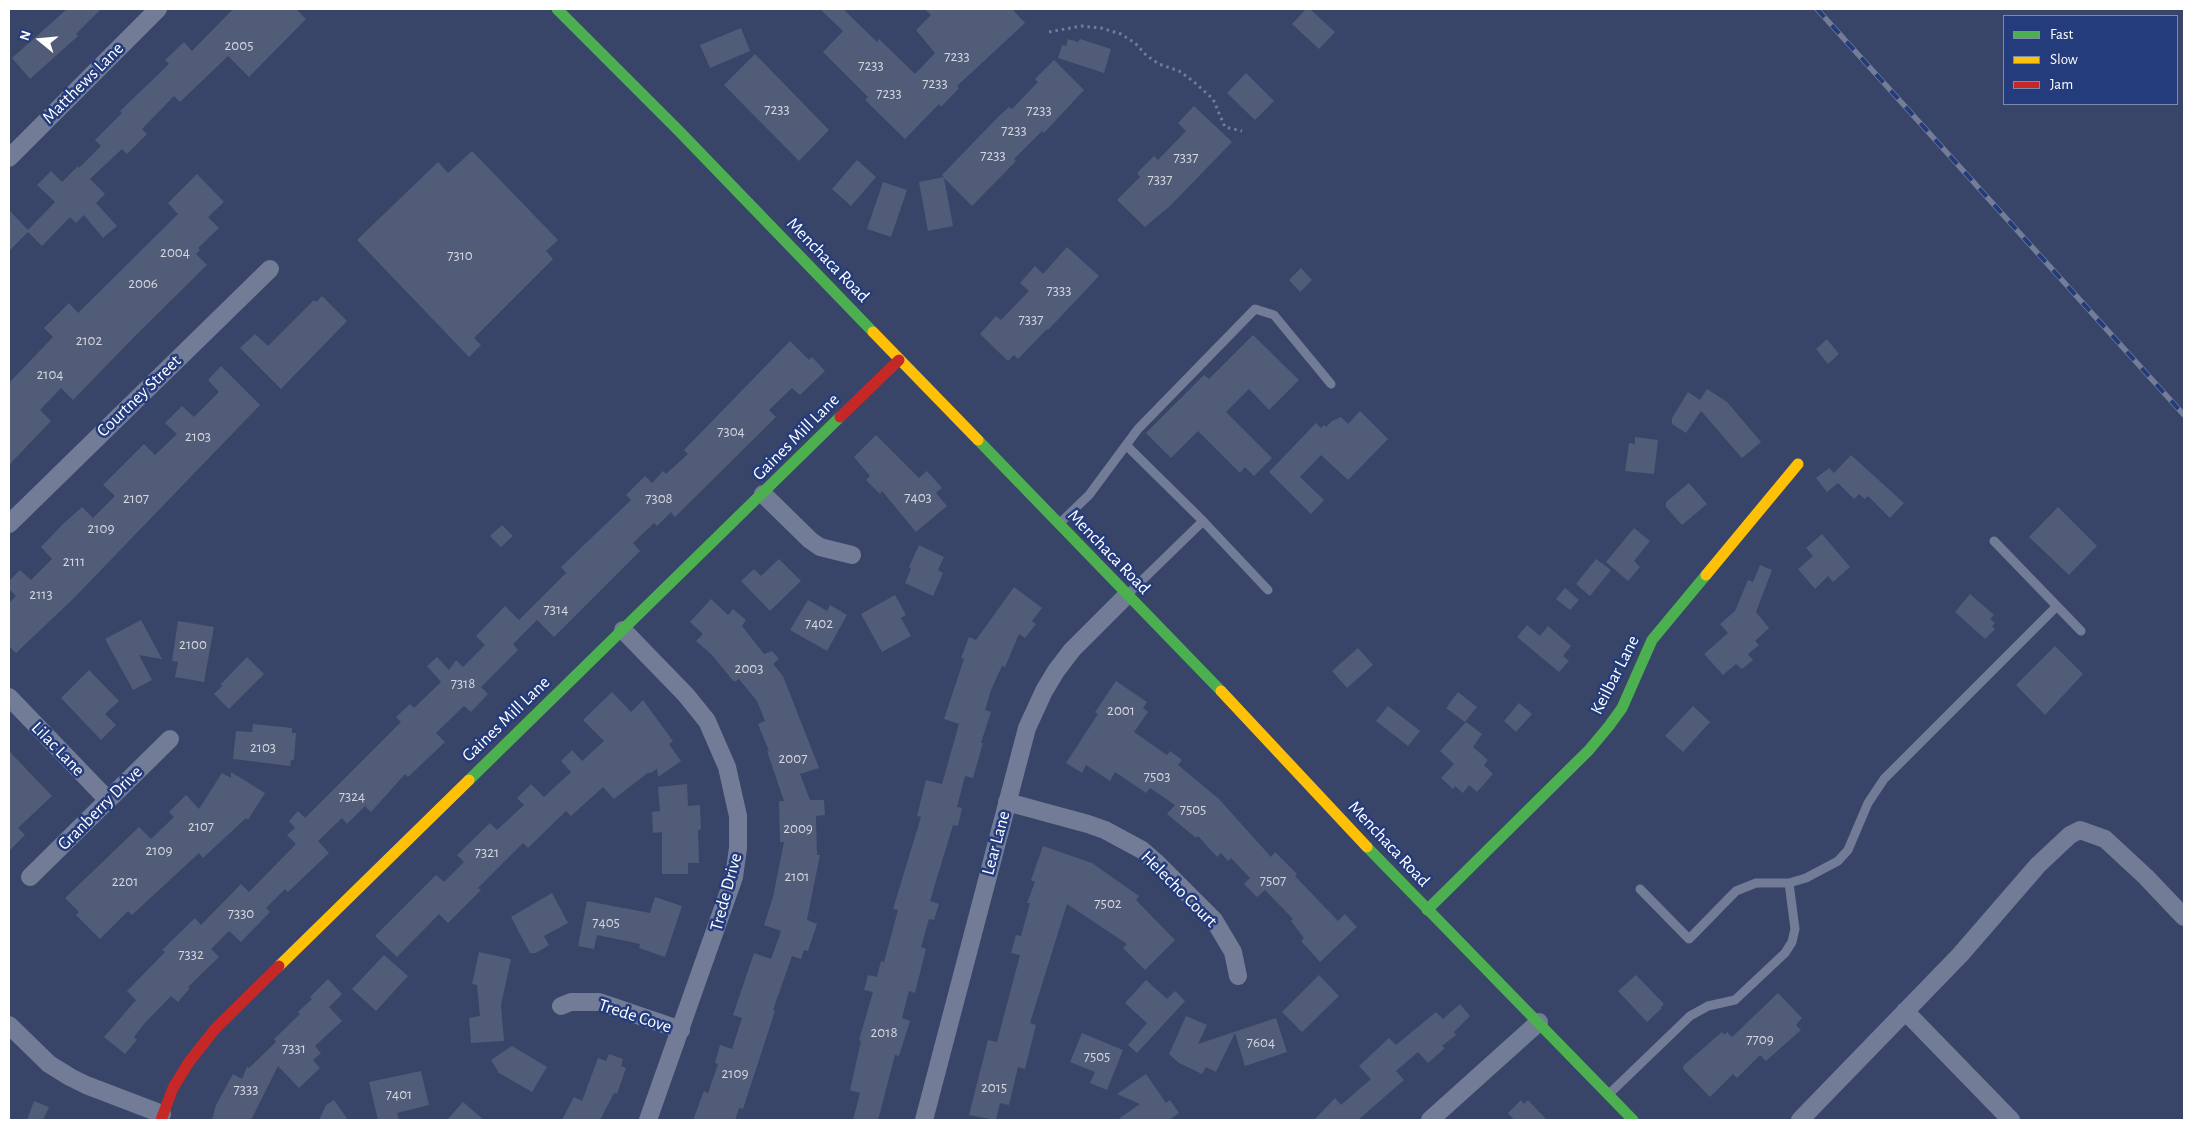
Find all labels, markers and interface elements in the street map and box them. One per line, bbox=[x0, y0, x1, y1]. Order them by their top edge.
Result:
north arrow bbox=[15, 15, 65, 65]
legend bbox=[2003, 15, 2178, 105]
text: Fast bbox=[2050, 27, 2073, 42]
text: N bbox=[18, 29, 34, 42]
house number: 2005 bbox=[225, 36, 253, 54]
street label: Matthews Lane bbox=[38, 38, 128, 128]
house number: 7233 bbox=[944, 47, 970, 65]
text: Slow bbox=[2050, 52, 2078, 67]
house number: 7233 bbox=[858, 56, 884, 74]
house number: 7233 bbox=[922, 74, 948, 92]
text: Jam bbox=[2050, 77, 2073, 92]
house number: 7233 bbox=[876, 84, 902, 102]
house number: 7233 bbox=[764, 100, 790, 118]
house number: 7233 bbox=[1026, 101, 1052, 119]
house number: 7233 bbox=[1001, 121, 1027, 139]
house number: 7233 bbox=[980, 146, 1006, 164]
house number: 7337 bbox=[1174, 148, 1198, 166]
house number: 7337 bbox=[1148, 170, 1172, 188]
street label: Menchaca Road bbox=[782, 213, 874, 307]
house number: 2004 bbox=[160, 243, 190, 261]
house number: 7310 bbox=[447, 246, 473, 264]
house number: 2006 bbox=[128, 274, 158, 292]
house number: 7333 bbox=[1047, 281, 1071, 299]
house number: 7337 bbox=[1019, 310, 1043, 328]
house number: 2102 bbox=[76, 331, 102, 349]
street label: Courtney Street bbox=[92, 350, 186, 442]
house number: 2104 bbox=[36, 365, 64, 383]
street label: Gaines Mill Lane bbox=[748, 389, 844, 485]
house number: 7304 bbox=[717, 422, 745, 440]
house number: 2103 bbox=[185, 427, 211, 445]
house number: 7403 bbox=[904, 488, 932, 506]
house number: 2107 bbox=[123, 489, 149, 507]
house number: 7308 bbox=[645, 489, 673, 507]
street label: Menchaca Road bbox=[1063, 505, 1155, 599]
house number: 2109 bbox=[88, 519, 114, 537]
house number: 2111 bbox=[63, 552, 85, 570]
house number: 2113 bbox=[29, 585, 53, 603]
house number: 7314 bbox=[544, 600, 568, 618]
house number: 7402 bbox=[805, 614, 833, 632]
street label: Keilbar Lane bbox=[1586, 632, 1644, 718]
house number: 2100 bbox=[179, 635, 207, 653]
house number: 2003 bbox=[735, 659, 763, 677]
street label: Gaines Mill Lane bbox=[457, 672, 555, 766]
house number: 7318 bbox=[451, 674, 475, 692]
house number: 2001 bbox=[1107, 701, 1135, 719]
street label: Lilac Lane bbox=[27, 717, 89, 781]
house number: 2103 bbox=[250, 738, 276, 756]
house number: 2007 bbox=[779, 749, 807, 767]
street label: Granberry Drive bbox=[53, 761, 147, 855]
house number: 7503 bbox=[1144, 767, 1170, 785]
house number: 7324 bbox=[339, 787, 365, 805]
street label: Menchaca Road bbox=[1344, 796, 1434, 892]
house number: 7505 bbox=[1180, 800, 1206, 818]
street label: Lear Lane bbox=[977, 808, 1015, 878]
house number: 2107 bbox=[188, 817, 214, 835]
house number: 2009 bbox=[783, 819, 813, 837]
house number: 2109 bbox=[146, 841, 172, 859]
house number: 7321 bbox=[475, 843, 499, 861]
street label: Helecho Court bbox=[1136, 846, 1222, 932]
street label: Trede Drive bbox=[705, 851, 747, 933]
house number: 2101 bbox=[784, 867, 810, 885]
house number: 7507 bbox=[1260, 871, 1286, 889]
house number: 2201 bbox=[112, 872, 138, 890]
house number: 7502 bbox=[1094, 894, 1122, 912]
house number: 7330 bbox=[228, 904, 254, 922]
house number: 7405 bbox=[592, 913, 620, 931]
house number: 7332 bbox=[178, 945, 204, 963]
street label: Trede Cove bbox=[596, 994, 674, 1038]
house number: 2018 bbox=[870, 1023, 898, 1041]
house number: 7709 bbox=[1746, 1030, 1774, 1048]
house number: 7604 bbox=[1247, 1033, 1275, 1051]
house number: 7331 bbox=[282, 1039, 306, 1057]
house number: 7505 bbox=[1084, 1047, 1110, 1065]
house number: 2109 bbox=[722, 1064, 748, 1082]
house number: 2015 bbox=[981, 1078, 1007, 1096]
house number: 7333 bbox=[234, 1080, 258, 1098]
house number: 7401 bbox=[386, 1085, 412, 1103]

